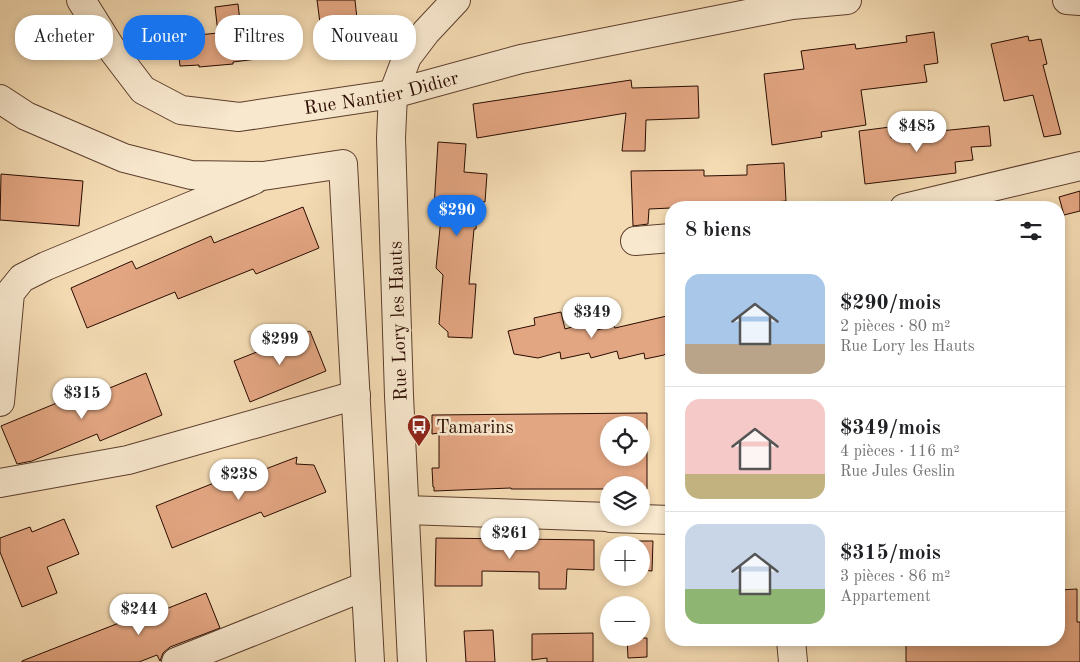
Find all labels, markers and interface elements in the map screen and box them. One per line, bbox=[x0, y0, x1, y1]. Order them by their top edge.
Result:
chip: Acheter bbox=[15, 15, 113, 60]
chip: Louer bbox=[123, 15, 205, 60]
chip: Filtres bbox=[215, 15, 303, 60]
chip: Nouveau bbox=[313, 15, 416, 60]
street label: Rue Nantier Didier bbox=[303, 69, 461, 119]
pin: $485 bbox=[887, 110, 947, 153]
text: $485 bbox=[898, 119, 936, 135]
pin: $290 bbox=[427, 194, 487, 237]
text: $290 bbox=[438, 203, 476, 219]
icon: filters bbox=[1017, 217, 1045, 245]
text: 8 biens bbox=[685, 220, 751, 241]
street label: Rue Lory les Hauts bbox=[387, 241, 412, 401]
text: $290/mois bbox=[840, 293, 941, 314]
icon: home bbox=[725, 294, 785, 354]
pin: $349 bbox=[562, 296, 622, 339]
text: $349 bbox=[573, 305, 611, 321]
text: 2 pièces · 80 m² bbox=[840, 319, 950, 335]
pin: $299 bbox=[250, 324, 310, 366]
text: $299 bbox=[261, 332, 299, 348]
text: Rue Lory les Hauts bbox=[840, 339, 975, 355]
pin: $315 bbox=[52, 378, 112, 420]
text: $315 bbox=[63, 386, 101, 402]
bus stop icon: Tamarins bbox=[406, 413, 432, 447]
map controls bbox=[600, 416, 650, 646]
button: locate bbox=[600, 416, 650, 466]
text: $349/mois bbox=[840, 418, 941, 439]
place label: Tamarins bbox=[436, 419, 514, 438]
icon: home bbox=[725, 419, 785, 479]
text: 4 pièces · 116 m² bbox=[840, 444, 960, 460]
pin: $238 bbox=[209, 458, 269, 501]
text: Rue Jules Geslin bbox=[840, 464, 955, 480]
text: $238 bbox=[220, 467, 258, 483]
button: layers bbox=[600, 476, 650, 526]
pin: $261 bbox=[480, 518, 540, 560]
text: $261 bbox=[491, 526, 529, 542]
button: + bbox=[600, 536, 650, 586]
text: $315/mois bbox=[840, 543, 941, 564]
icon: home bbox=[725, 544, 785, 604]
text: 3 pièces · 86 m² bbox=[840, 569, 950, 585]
text: Appartement bbox=[840, 589, 931, 605]
pin: $244 bbox=[109, 594, 169, 636]
button: − bbox=[600, 596, 650, 646]
text: $244 bbox=[120, 602, 158, 618]

